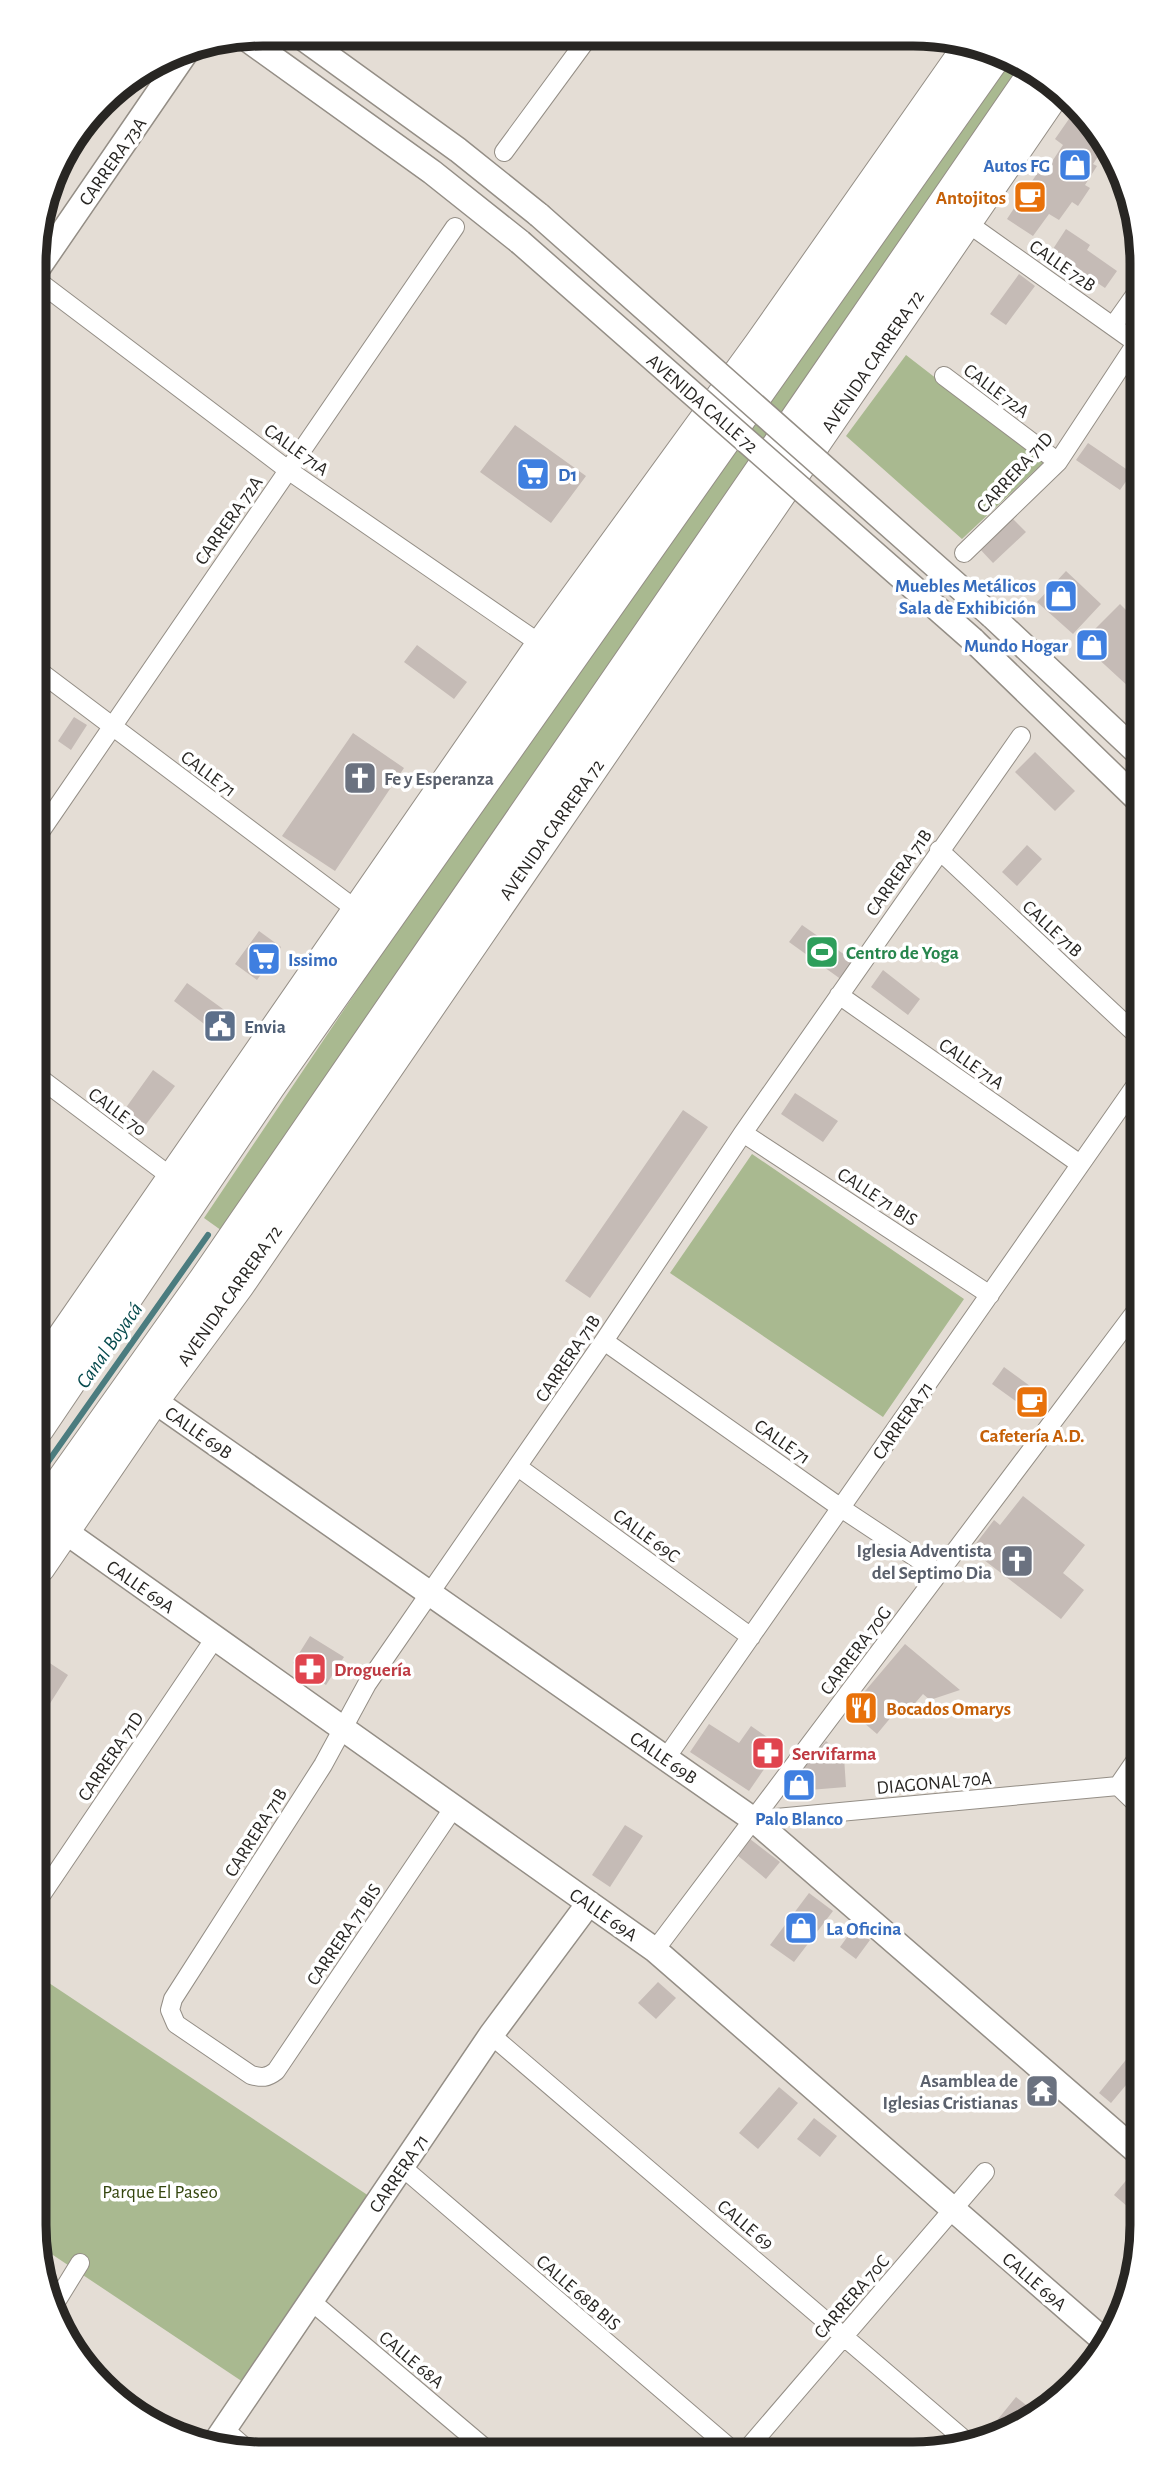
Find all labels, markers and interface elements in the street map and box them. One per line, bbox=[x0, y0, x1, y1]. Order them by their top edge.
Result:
street label: CARRERA 73A bbox=[76, 114, 150, 209]
shop icon: Autos FG bbox=[1056, 146, 1094, 184]
place label: Autos FG bbox=[983, 157, 1050, 176]
cafe icon: Antojitos bbox=[1011, 178, 1049, 216]
place label: Antojitos bbox=[936, 189, 1006, 208]
street label: CALLE 72B bbox=[1026, 237, 1099, 296]
street label: AVENIDA CARRERA 72 bbox=[819, 287, 928, 436]
street label: AVENIDA CALLE 72 bbox=[643, 351, 761, 458]
street label: CALLE 72A bbox=[960, 361, 1032, 422]
street label: CALLE 71A bbox=[260, 421, 332, 480]
street label: CARRERA 71D bbox=[973, 429, 1057, 517]
supermarket icon: D1 bbox=[514, 455, 552, 493]
place label: D1 bbox=[558, 466, 577, 485]
street label: CARRERA 72A bbox=[192, 473, 267, 569]
place label: Muebles Metálicos Sala de Exhibición bbox=[895, 577, 1036, 618]
shop icon: Muebles Metálicos Sala de Exhibición bbox=[1042, 577, 1080, 615]
shop icon: Mundo Hogar bbox=[1073, 626, 1111, 664]
place label: Mundo Hogar bbox=[964, 637, 1068, 656]
street label: CALLE 71 bbox=[177, 748, 239, 801]
street label: AVENIDA CARRERA 72 bbox=[497, 756, 608, 904]
church icon: Fe y Esperanza bbox=[341, 759, 379, 797]
place label: Fe y Esperanza bbox=[384, 770, 494, 789]
street label: CARRERA 71B bbox=[863, 826, 936, 919]
street label: CALLE 71B bbox=[1019, 897, 1085, 961]
sports icon: Centro de Yoga bbox=[803, 933, 841, 971]
supermarket icon: Issimo bbox=[245, 940, 283, 978]
place label: Centro de Yoga bbox=[846, 944, 959, 963]
place label: Issimo bbox=[288, 951, 338, 970]
public building icon: Envia bbox=[201, 1007, 239, 1045]
place label: Envia bbox=[244, 1018, 286, 1037]
street label: CALLE 71A bbox=[935, 1035, 1007, 1093]
street label: CALLE 70 bbox=[85, 1084, 150, 1140]
street label: CALLE 71 BIS bbox=[834, 1165, 920, 1230]
street label: AVENIDA CARRERA 72 bbox=[175, 1222, 286, 1370]
water label: Canal Boyacá bbox=[72, 1299, 147, 1392]
street label: CARRERA 71B bbox=[532, 1312, 604, 1406]
street label: CARRERA 71 bbox=[870, 1378, 937, 1463]
cafe icon: Cafetería A.D. bbox=[1013, 1383, 1051, 1421]
street label: CALLE 69B bbox=[161, 1403, 235, 1463]
street label: CALLE 71 bbox=[751, 1416, 814, 1468]
place label: Cafetería A.D. bbox=[980, 1427, 1084, 1446]
street label: CALLE 69C bbox=[610, 1506, 683, 1567]
place label: Iglesia Adventista del Septimo Dia bbox=[857, 1542, 992, 1583]
church icon: Iglesia Adventista del Septimo Dia bbox=[998, 1542, 1036, 1580]
street label: CALLE 69A bbox=[103, 1557, 177, 1617]
street label: CARRERA 70G bbox=[817, 1603, 895, 1699]
pharmacy icon: Droguería bbox=[291, 1650, 329, 1688]
place label: Droguería bbox=[334, 1661, 411, 1680]
restaurant icon: Bocados Omarys bbox=[842, 1689, 880, 1727]
place label: Bocados Omarys bbox=[886, 1700, 1011, 1719]
street label: CARRERA 71D bbox=[75, 1709, 148, 1805]
street label: CALLE 69B bbox=[626, 1728, 700, 1788]
pharmacy icon: Servifarma bbox=[749, 1734, 787, 1772]
place label: Servifarma bbox=[792, 1745, 877, 1764]
shop icon: Palo Blanco bbox=[780, 1766, 818, 1804]
street label: DIAGONAL 70A bbox=[876, 1769, 992, 1798]
street label: CARRERA 71B bbox=[222, 1785, 291, 1880]
place label: Palo Blanco bbox=[755, 1810, 843, 1829]
street label: CARRERA 71 BIS bbox=[303, 1881, 385, 1989]
street label: CALLE 69A bbox=[566, 1885, 640, 1945]
shop icon: La Oficina bbox=[782, 1909, 820, 1947]
place label: La Oficina bbox=[826, 1920, 901, 1939]
place label: Asamblea de Iglesias Cristianas bbox=[882, 2072, 1018, 2113]
temple icon: Asamblea de Iglesias Cristianas bbox=[1023, 2072, 1061, 2110]
street label: CARRERA 71 bbox=[366, 2131, 432, 2217]
park label: Parque El Paseo bbox=[102, 2183, 218, 2202]
street label: CALLE 69 bbox=[713, 2196, 777, 2254]
street label: CALLE 69A bbox=[998, 2249, 1070, 2315]
street label: CALLE 68B BIS bbox=[532, 2252, 624, 2335]
street label: CARRERA 70C bbox=[811, 2252, 893, 2342]
street label: CALLE 68A bbox=[375, 2328, 447, 2392]

